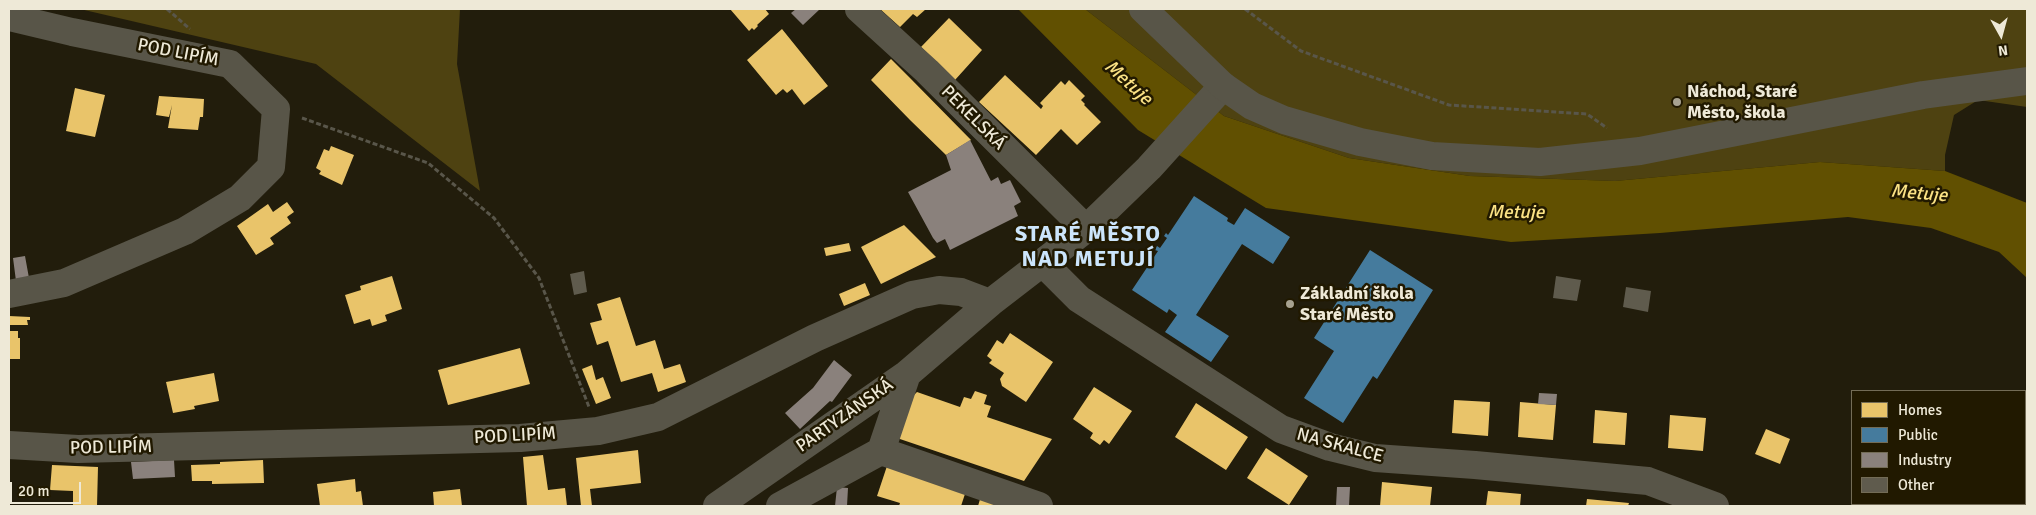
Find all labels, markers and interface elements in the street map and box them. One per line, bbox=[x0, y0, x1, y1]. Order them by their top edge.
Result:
north arrow bbox=[1976, 10, 2026, 60]
street label: POD LIPÍM bbox=[136, 35, 220, 71]
text: N bbox=[1997, 41, 2009, 59]
water label: Metuje bbox=[1099, 56, 1157, 110]
street label: PEKELSKÁ bbox=[936, 81, 1010, 155]
place label: Náchod, Staré Město, škola bbox=[1687, 81, 1797, 124]
marker: Náchod, Staré Město, škola bbox=[1671, 96, 1683, 108]
water label: Metuje bbox=[1890, 180, 1948, 208]
water label: Metuje bbox=[1488, 202, 1544, 224]
district label: STARÉ MĚSTO NAD METUJÍ bbox=[1014, 222, 1162, 274]
place label: Základní škola Staré Město bbox=[1300, 283, 1414, 326]
marker: Základní škola Staré Město bbox=[1284, 298, 1296, 310]
street label: PARTYZÁNSKÁ bbox=[792, 375, 898, 457]
legend bbox=[1851, 390, 2026, 505]
text: Homes bbox=[1898, 401, 1942, 419]
street label: POD LIPÍM bbox=[473, 423, 557, 449]
street label: NA SKALCE bbox=[1294, 424, 1386, 468]
text: Public bbox=[1898, 426, 1938, 444]
street label: POD LIPÍM bbox=[70, 436, 152, 460]
text: Industry bbox=[1898, 451, 1951, 469]
scale bar bbox=[12, 472, 84, 504]
text: Other bbox=[1898, 476, 1934, 494]
text: 20 m bbox=[18, 482, 49, 500]

